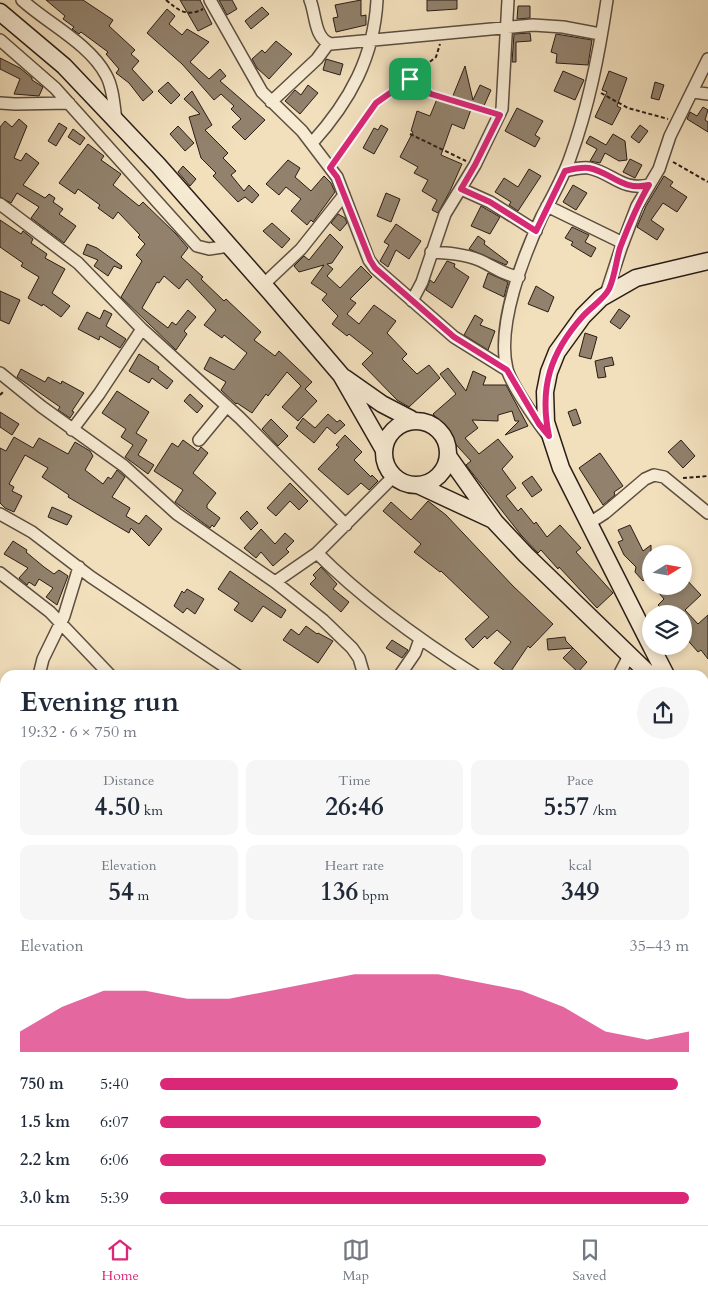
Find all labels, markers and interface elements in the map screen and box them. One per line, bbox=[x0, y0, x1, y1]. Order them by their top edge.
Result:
pin bbox=[389, 58, 431, 100]
icon: arrive bbox=[396, 65, 424, 93]
north arrow bbox=[642, 545, 692, 595]
map controls bbox=[642, 545, 692, 655]
button: layers bbox=[642, 605, 692, 655]
text: Evening run bbox=[20, 683, 179, 721]
button: share bbox=[637, 687, 689, 739]
text: 19:32 · 6 × 750 m bbox=[20, 721, 137, 743]
text: Distance bbox=[103, 771, 154, 790]
text: Time bbox=[338, 771, 371, 790]
text: Pace bbox=[567, 771, 594, 790]
text: 4.50 bbox=[94, 790, 140, 824]
text: 26:46 bbox=[325, 790, 384, 824]
text: 5:57 bbox=[544, 790, 589, 824]
text: km bbox=[140, 801, 163, 820]
text: /km bbox=[589, 801, 617, 820]
text: Elevation bbox=[101, 856, 157, 875]
text: Heart rate bbox=[325, 856, 384, 875]
text: kcal bbox=[568, 856, 592, 875]
text: 54 bbox=[108, 875, 134, 909]
text: 136 bbox=[320, 875, 358, 909]
text: 349 bbox=[561, 875, 599, 909]
text: m bbox=[134, 886, 149, 905]
text: bpm bbox=[358, 886, 389, 905]
text: Elevation bbox=[20, 935, 84, 957]
text: 35–43 m bbox=[630, 935, 689, 957]
text: 750 m bbox=[20, 1073, 64, 1095]
text: 5:40 bbox=[100, 1073, 129, 1095]
text: 1.5 km bbox=[20, 1111, 70, 1133]
text: 6:07 bbox=[100, 1111, 129, 1133]
text: 2.2 km bbox=[20, 1149, 70, 1171]
text: 6:06 bbox=[100, 1149, 129, 1171]
text: 3.0 km bbox=[20, 1187, 70, 1209]
text: 5:39 bbox=[100, 1187, 129, 1209]
tab: Home bbox=[101, 1236, 139, 1285]
tab: Map bbox=[342, 1236, 370, 1285]
tab: Saved bbox=[573, 1236, 607, 1285]

